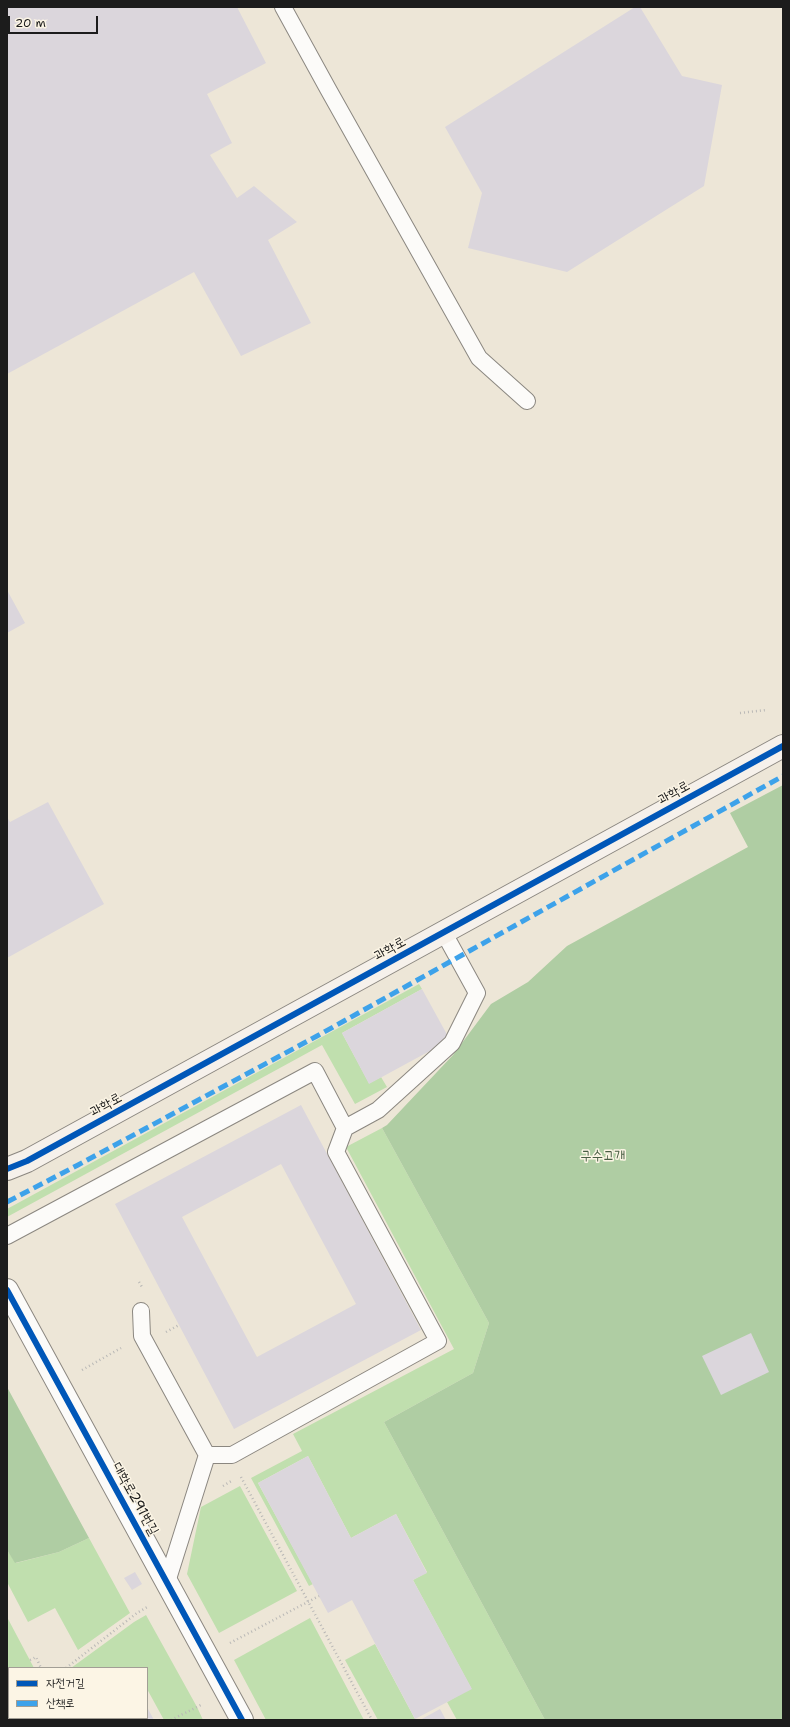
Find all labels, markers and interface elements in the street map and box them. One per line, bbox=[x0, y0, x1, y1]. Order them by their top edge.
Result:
scale bar bbox=[10, 8, 100, 34]
text: 20 m bbox=[15, 15, 46, 31]
street label: 과학로 bbox=[655, 777, 693, 809]
street label: 과학로 bbox=[371, 933, 409, 965]
street label: 과학로 bbox=[87, 1089, 125, 1121]
park label: 구수고개 bbox=[580, 1148, 626, 1164]
street label: 대학로291번길 bbox=[108, 1460, 162, 1538]
legend bbox=[8, 1667, 148, 1719]
text: 자전거길 bbox=[46, 1675, 85, 1691]
text: 산책로 bbox=[46, 1695, 75, 1711]

